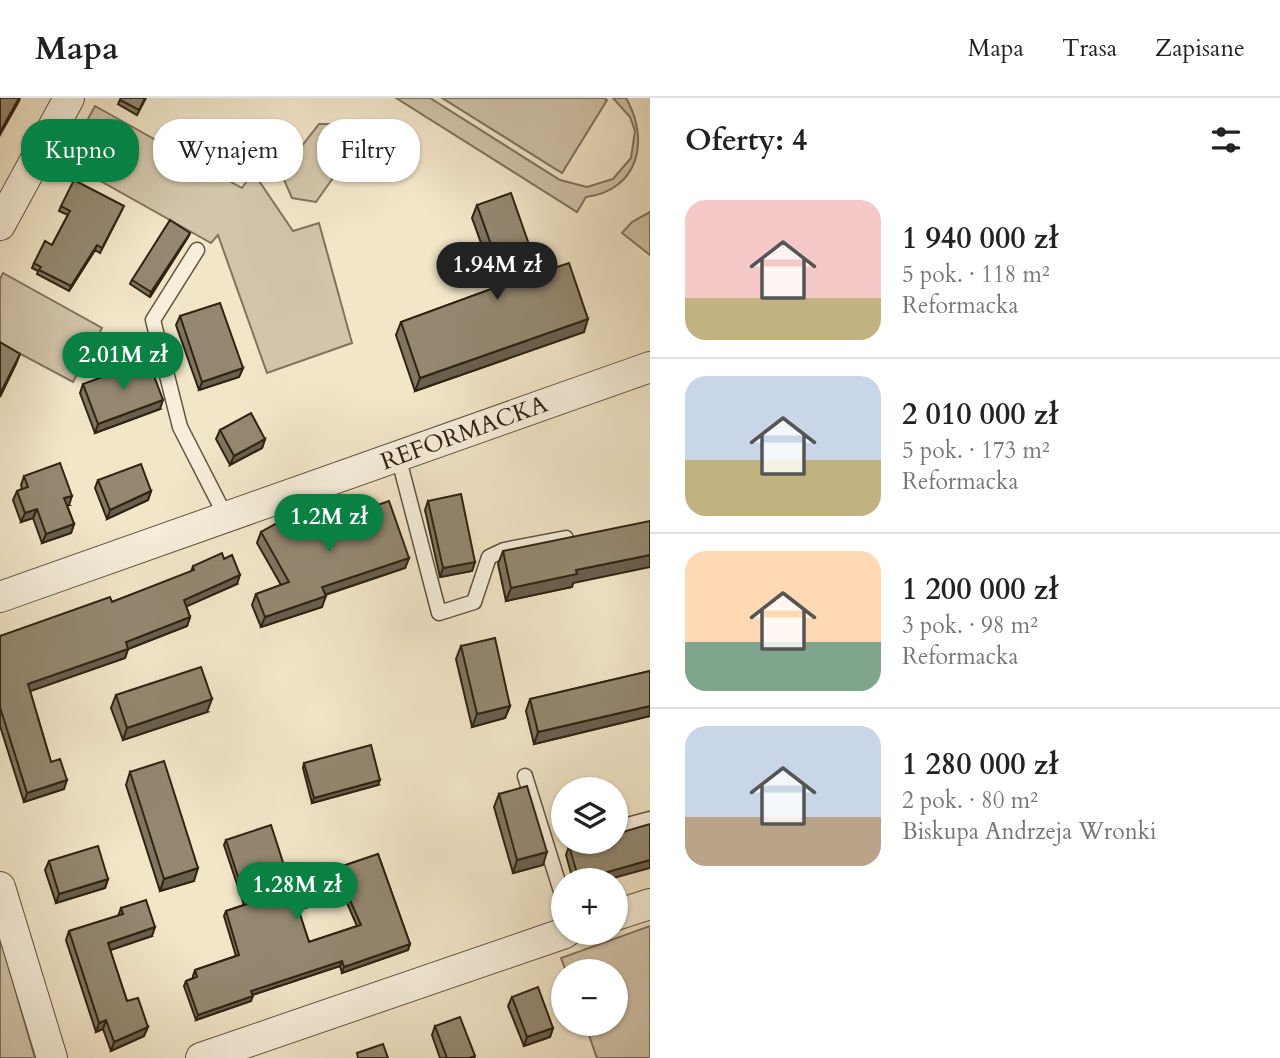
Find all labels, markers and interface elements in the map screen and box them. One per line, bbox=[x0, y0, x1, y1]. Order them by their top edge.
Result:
text: Mapa bbox=[35, 26, 119, 71]
text: Mapa bbox=[968, 32, 1024, 65]
text: Trasa bbox=[1062, 32, 1117, 65]
text: Zapisane bbox=[1155, 32, 1245, 65]
chip: Kupno bbox=[21, 119, 139, 182]
chip: Wynajem bbox=[153, 119, 303, 182]
chip: Filtry bbox=[317, 119, 420, 182]
text: Oferty: 4 bbox=[685, 120, 807, 161]
icon: filters bbox=[1207, 121, 1245, 159]
text: 1 940 000 zł bbox=[902, 218, 1058, 259]
icon: home bbox=[741, 228, 825, 312]
pin: 1.94M zł bbox=[425, 242, 569, 302]
text: 1.94M zł bbox=[452, 249, 542, 280]
text: 5 pok. · 118 m² bbox=[902, 259, 1050, 290]
text: Reformacka bbox=[902, 290, 1018, 321]
pin: 2.01M zł bbox=[51, 332, 195, 392]
text: 2.01M zł bbox=[78, 339, 168, 370]
street label: REFORMACKA bbox=[376, 387, 553, 479]
text: 2 010 000 zł bbox=[902, 394, 1058, 435]
icon: home bbox=[741, 404, 825, 488]
text: 5 pok. · 173 m² bbox=[902, 435, 1050, 466]
text: Reformacka bbox=[902, 466, 1018, 497]
pin: 1.2M zł bbox=[264, 494, 394, 554]
text: 1.2M zł bbox=[290, 501, 368, 532]
text: 1 200 000 zł bbox=[902, 569, 1058, 610]
icon: home bbox=[741, 579, 825, 663]
text: 3 pok. · 98 m² bbox=[902, 610, 1038, 641]
text: Reformacka bbox=[902, 641, 1018, 672]
text: 1 280 000 zł bbox=[902, 744, 1058, 785]
icon: home bbox=[741, 754, 825, 838]
map controls bbox=[551, 777, 628, 1036]
button: layers bbox=[551, 777, 628, 854]
text: 2 pok. · 80 m² bbox=[902, 785, 1038, 816]
text: Biskupa Andrzeja Wronki bbox=[902, 816, 1157, 847]
pin: 1.28M zł bbox=[225, 862, 369, 922]
button: + bbox=[551, 868, 628, 945]
text: 1.28M zł bbox=[252, 869, 342, 900]
button: − bbox=[551, 959, 628, 1036]

